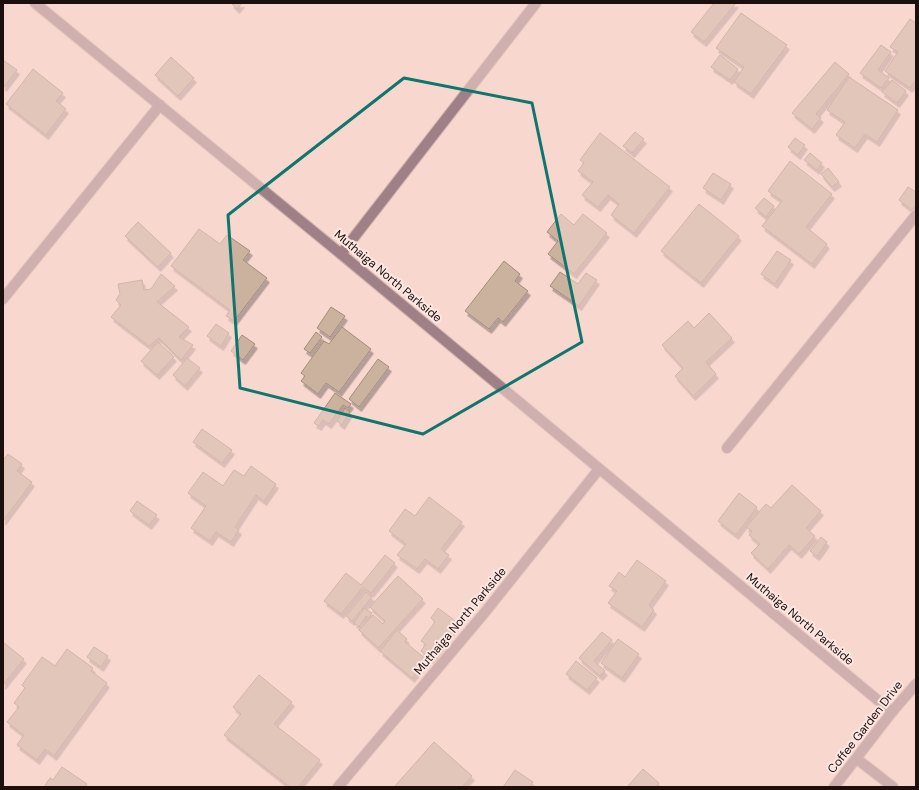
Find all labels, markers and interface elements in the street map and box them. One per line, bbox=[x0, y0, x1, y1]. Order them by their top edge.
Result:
street label: Muthaiga North Parkside bbox=[331, 226, 445, 326]
street label: Muthaiga North Parkside bbox=[410, 564, 510, 678]
street label: Muthaiga North Parkside bbox=[743, 569, 857, 669]
street label: Coffee Garden Drive bbox=[824, 677, 906, 777]

